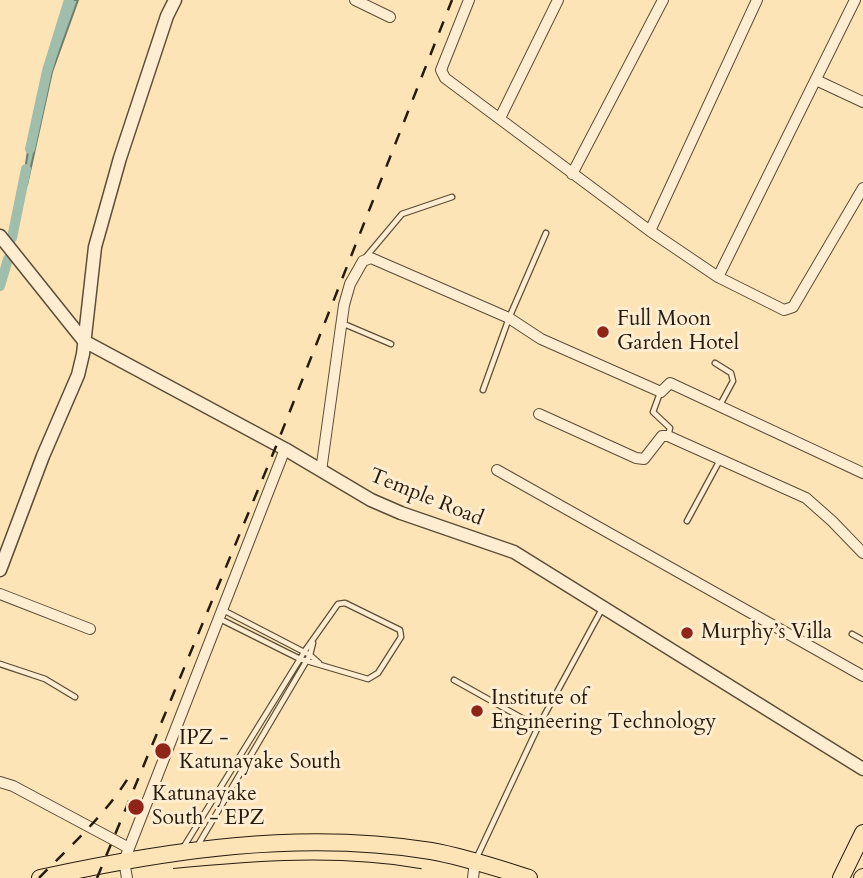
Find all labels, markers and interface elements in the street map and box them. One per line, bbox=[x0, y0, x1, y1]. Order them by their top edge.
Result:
place label: Full Moon Garden Hotel bbox=[617, 307, 739, 357]
marker: Full Moon Garden Hotel bbox=[595, 324, 611, 340]
street label: Temple Road bbox=[365, 464, 487, 532]
place label: Murphy’s Villa bbox=[701, 620, 832, 646]
marker: Murphy’s Villa bbox=[679, 625, 695, 641]
place label: Institute of Engineering Technology bbox=[491, 686, 716, 736]
marker: Institute of Engineering Technology bbox=[469, 703, 485, 719]
place label: IPZ - Katunayake South bbox=[179, 726, 341, 776]
marker: IPZ - Katunayake South bbox=[153, 741, 173, 761]
place label: Katunayake South - EPZ bbox=[152, 782, 265, 832]
marker: Katunayake South - EPZ bbox=[126, 797, 146, 817]

